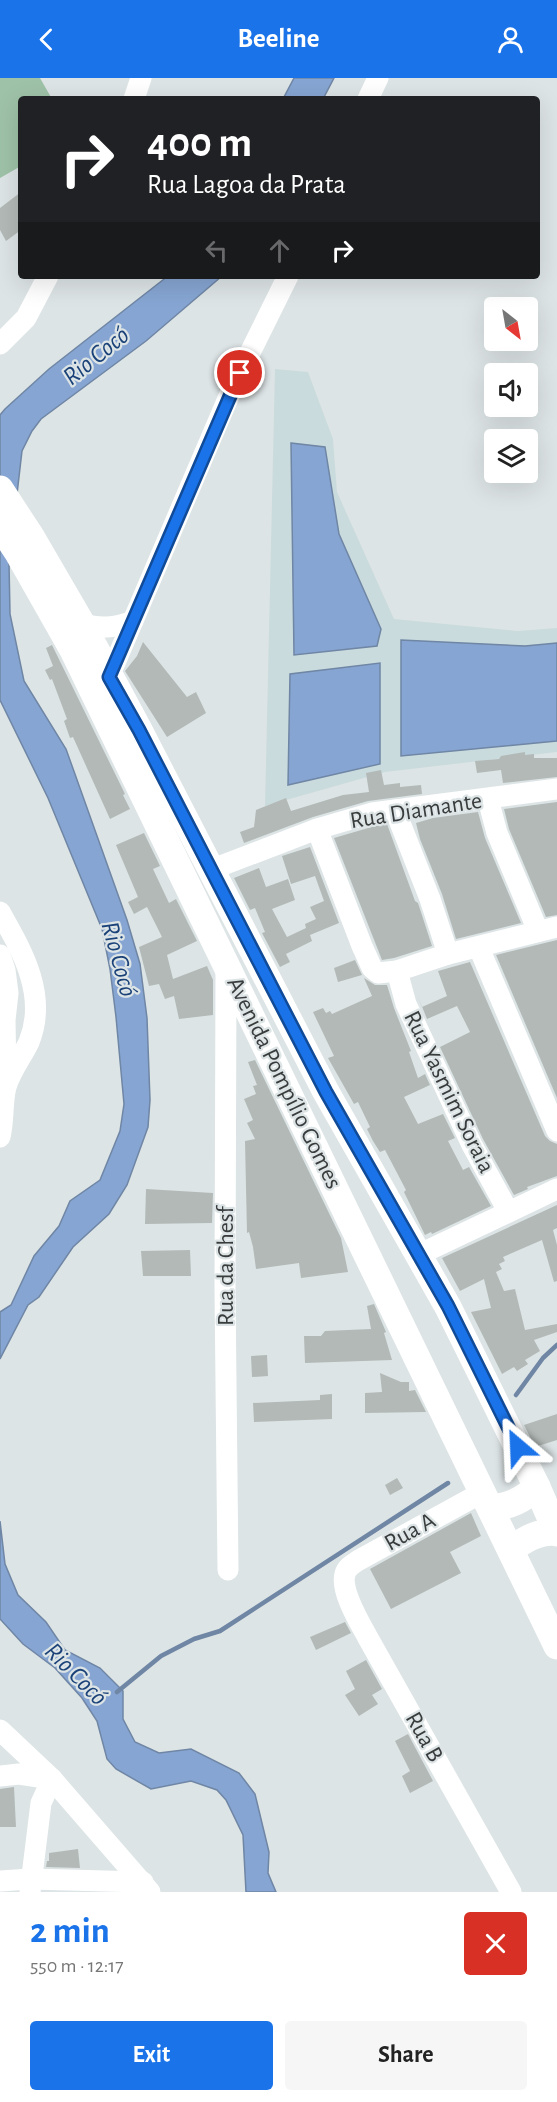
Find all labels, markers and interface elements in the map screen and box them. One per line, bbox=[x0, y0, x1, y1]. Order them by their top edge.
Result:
icon: back bbox=[30, 23, 63, 56]
icon: person bbox=[494, 23, 527, 56]
text: Beeline bbox=[237, 25, 320, 52]
icon: right bbox=[48, 120, 126, 198]
text: 400 m bbox=[147, 122, 252, 164]
text: Rua Lagoa da Prata bbox=[147, 171, 346, 198]
icon: left bbox=[200, 234, 233, 267]
icon: ahead bbox=[263, 234, 296, 267]
icon: right bbox=[326, 234, 359, 267]
north arrow bbox=[484, 297, 538, 351]
map controls bbox=[484, 297, 538, 483]
water label: Rio Cocó bbox=[58, 322, 134, 390]
pin bbox=[214, 347, 265, 398]
icon: arrive bbox=[223, 356, 256, 389]
button: sound bbox=[484, 363, 538, 417]
button: layers bbox=[484, 429, 538, 483]
street label: Rua Diamante bbox=[348, 789, 484, 833]
water label: Rio Cocó bbox=[97, 919, 141, 999]
street label: Avenida Pompílio Gomes bbox=[222, 973, 346, 1193]
street label: Rua Yasmim Soraia bbox=[399, 1007, 499, 1177]
street label: Rua da Chesf bbox=[214, 1204, 238, 1326]
position arrow bbox=[486, 1415, 550, 1479]
street label: Rua A bbox=[381, 1508, 440, 1556]
water label: Rio Cocó bbox=[40, 1638, 112, 1710]
street label: Rua B bbox=[401, 1708, 447, 1766]
button: close bbox=[464, 1912, 527, 1975]
text: 2 min bbox=[30, 1913, 110, 1949]
text: 550 m · 12:17 bbox=[30, 1956, 124, 1976]
button: Exit bbox=[30, 2021, 273, 2090]
button: Share bbox=[285, 2021, 527, 2090]

